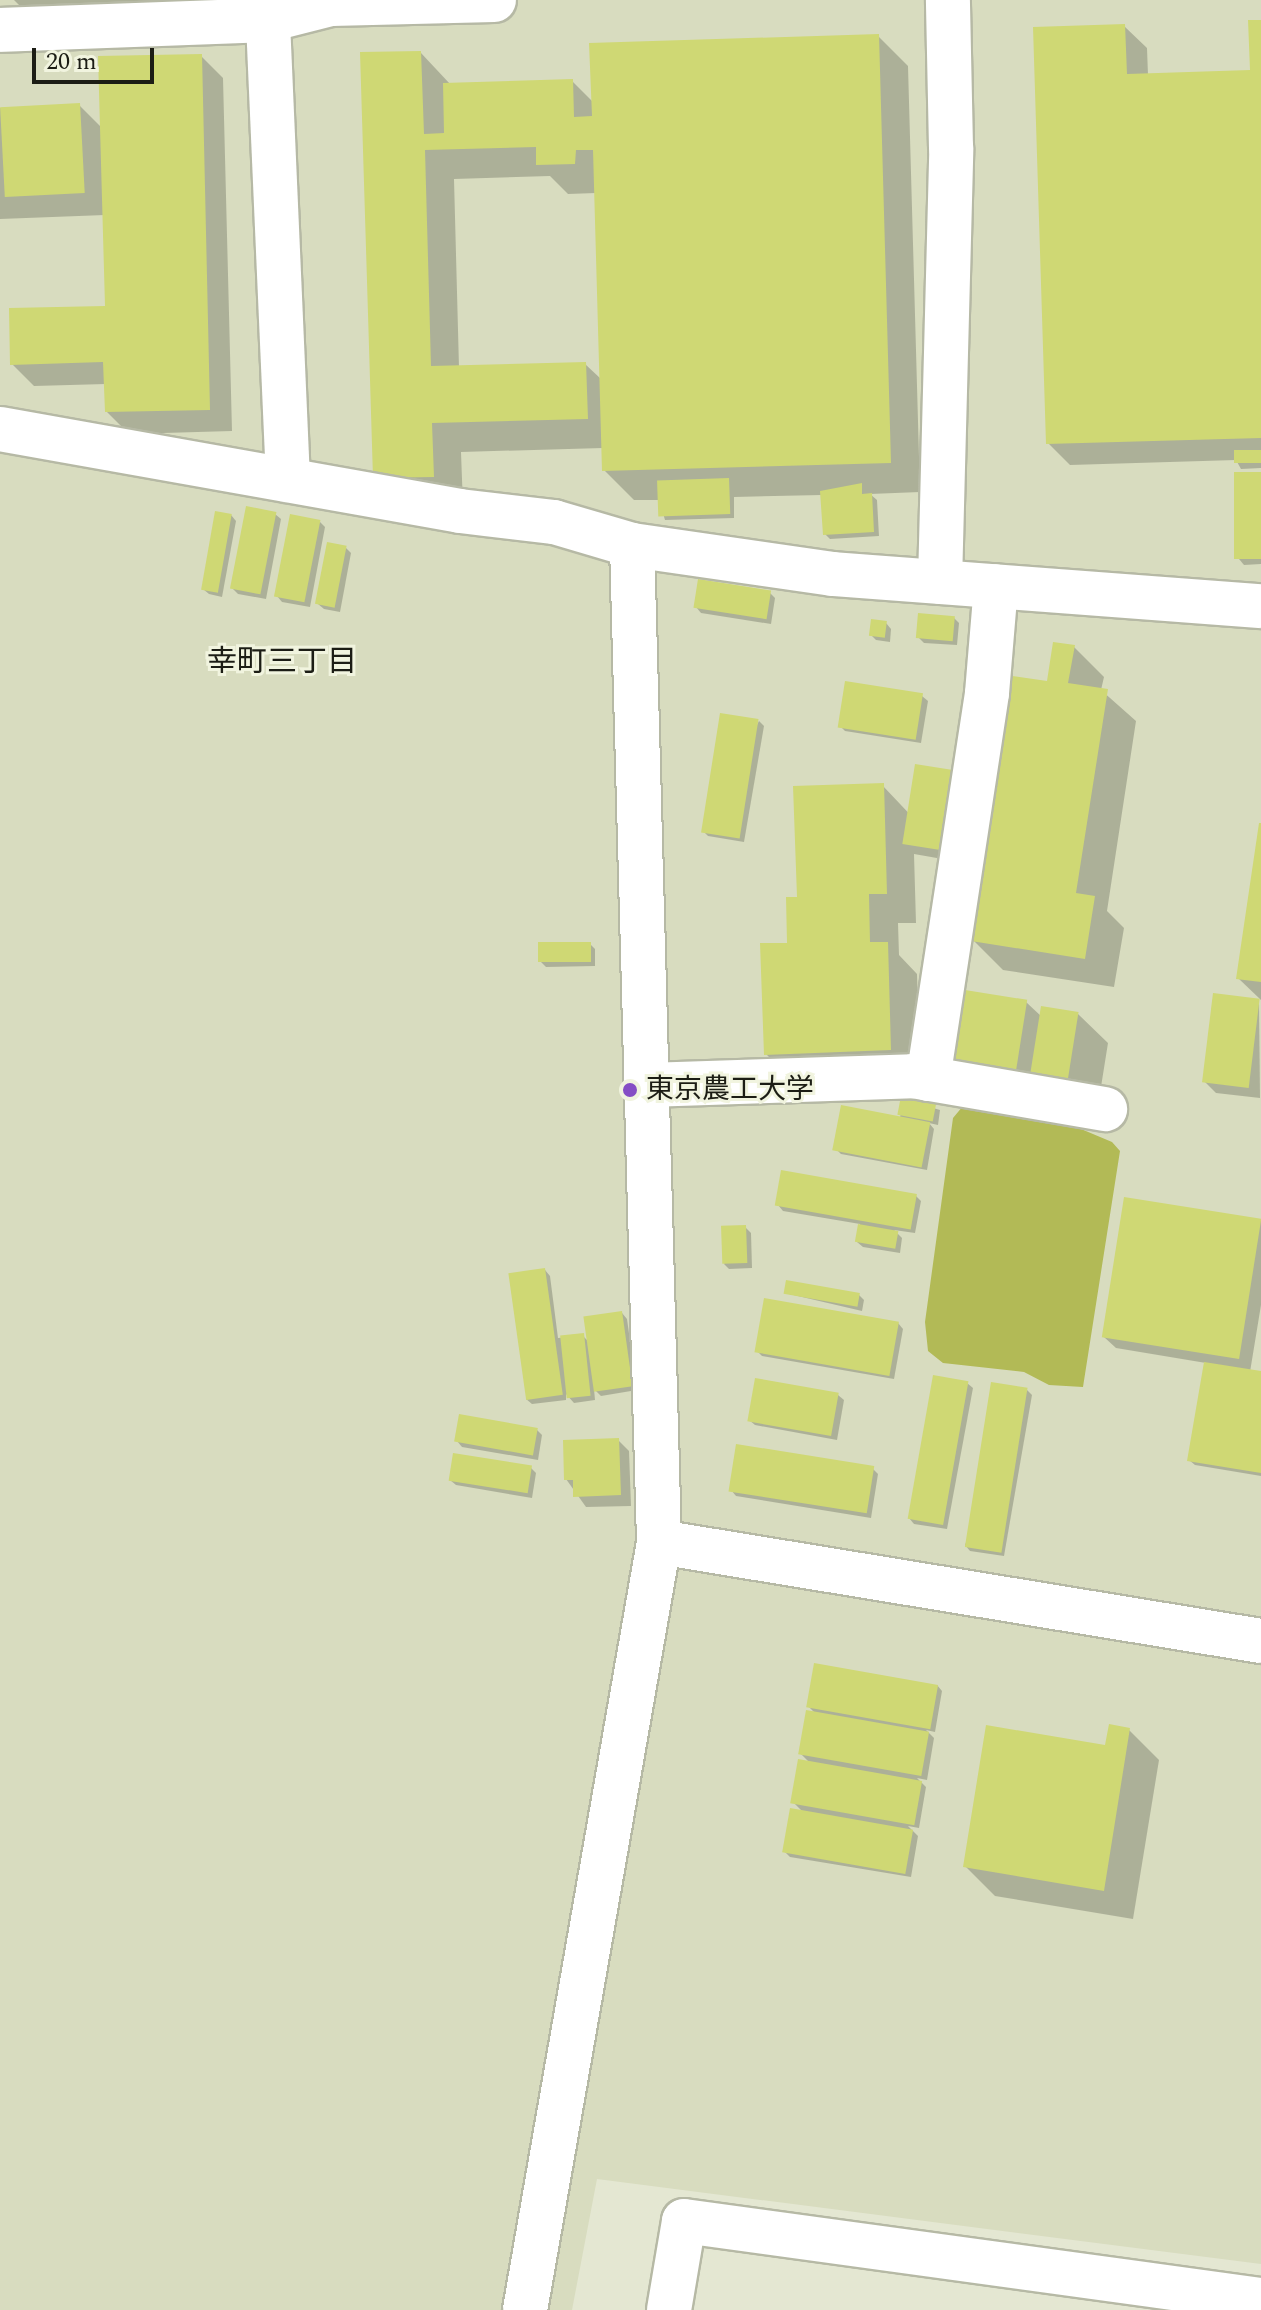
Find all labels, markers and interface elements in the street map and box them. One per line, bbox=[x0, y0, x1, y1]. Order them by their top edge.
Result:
scale bar bbox=[36, 32, 158, 82]
text: 20 m bbox=[46, 44, 97, 80]
district label: 幸町三丁目 bbox=[207, 644, 357, 680]
place label: 東京農工大学 bbox=[646, 1073, 814, 1107]
marker: 東京農工大学 bbox=[621, 1081, 639, 1099]

